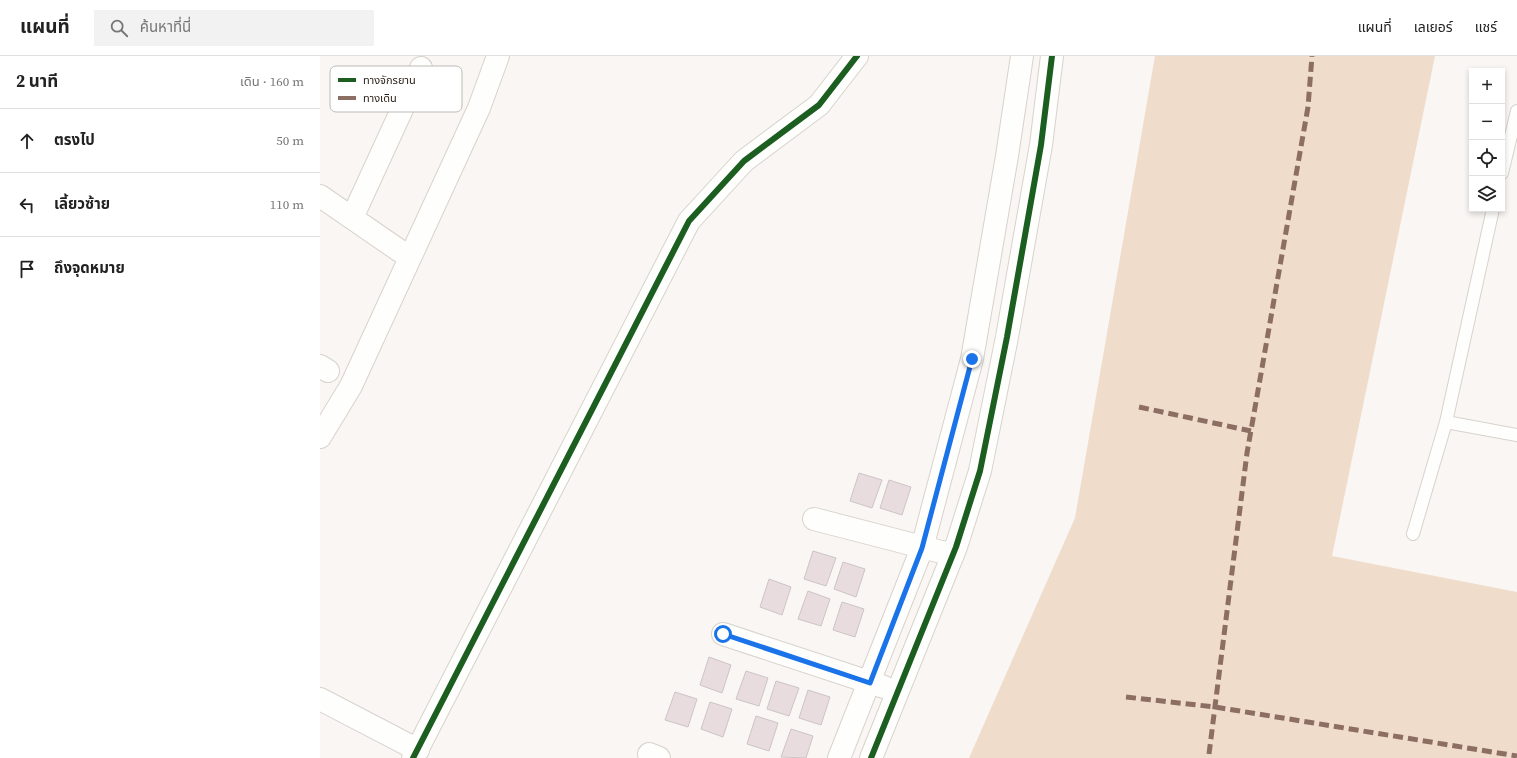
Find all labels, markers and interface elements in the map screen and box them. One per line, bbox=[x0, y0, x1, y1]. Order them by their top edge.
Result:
search box bbox=[94, 10, 374, 46]
text: แผนที่ bbox=[20, 13, 70, 39]
text: ค้นหาที่นี่ bbox=[140, 16, 191, 37]
icon: search bbox=[108, 17, 130, 39]
text: แผนที่ bbox=[1358, 17, 1392, 37]
text: เลเยอร์ bbox=[1414, 17, 1453, 37]
text: แชร์ bbox=[1475, 17, 1497, 37]
legend bbox=[330, 66, 462, 112]
map controls bbox=[1469, 68, 1505, 212]
button: + bbox=[1469, 68, 1505, 104]
text: 2 นาที bbox=[16, 69, 58, 93]
text: เดิน · 160 m bbox=[240, 73, 304, 90]
text: ทางจักรยาน bbox=[363, 73, 416, 88]
text: ทางเดิน bbox=[363, 91, 397, 106]
button: − bbox=[1469, 104, 1505, 140]
text: ตรงไป bbox=[54, 129, 95, 150]
icon: ahead bbox=[16, 130, 38, 152]
text: 50 m bbox=[276, 132, 304, 149]
button: locate bbox=[1469, 140, 1505, 176]
button: layers bbox=[1469, 176, 1505, 212]
text: เลี้ยวซ้าย bbox=[54, 193, 110, 214]
icon: left bbox=[16, 194, 38, 216]
text: 110 m bbox=[270, 196, 304, 213]
text: ถึงจุดหมาย bbox=[54, 257, 125, 278]
icon: arrive bbox=[16, 258, 38, 280]
route end bbox=[963, 350, 981, 368]
route start bbox=[714, 625, 732, 643]

